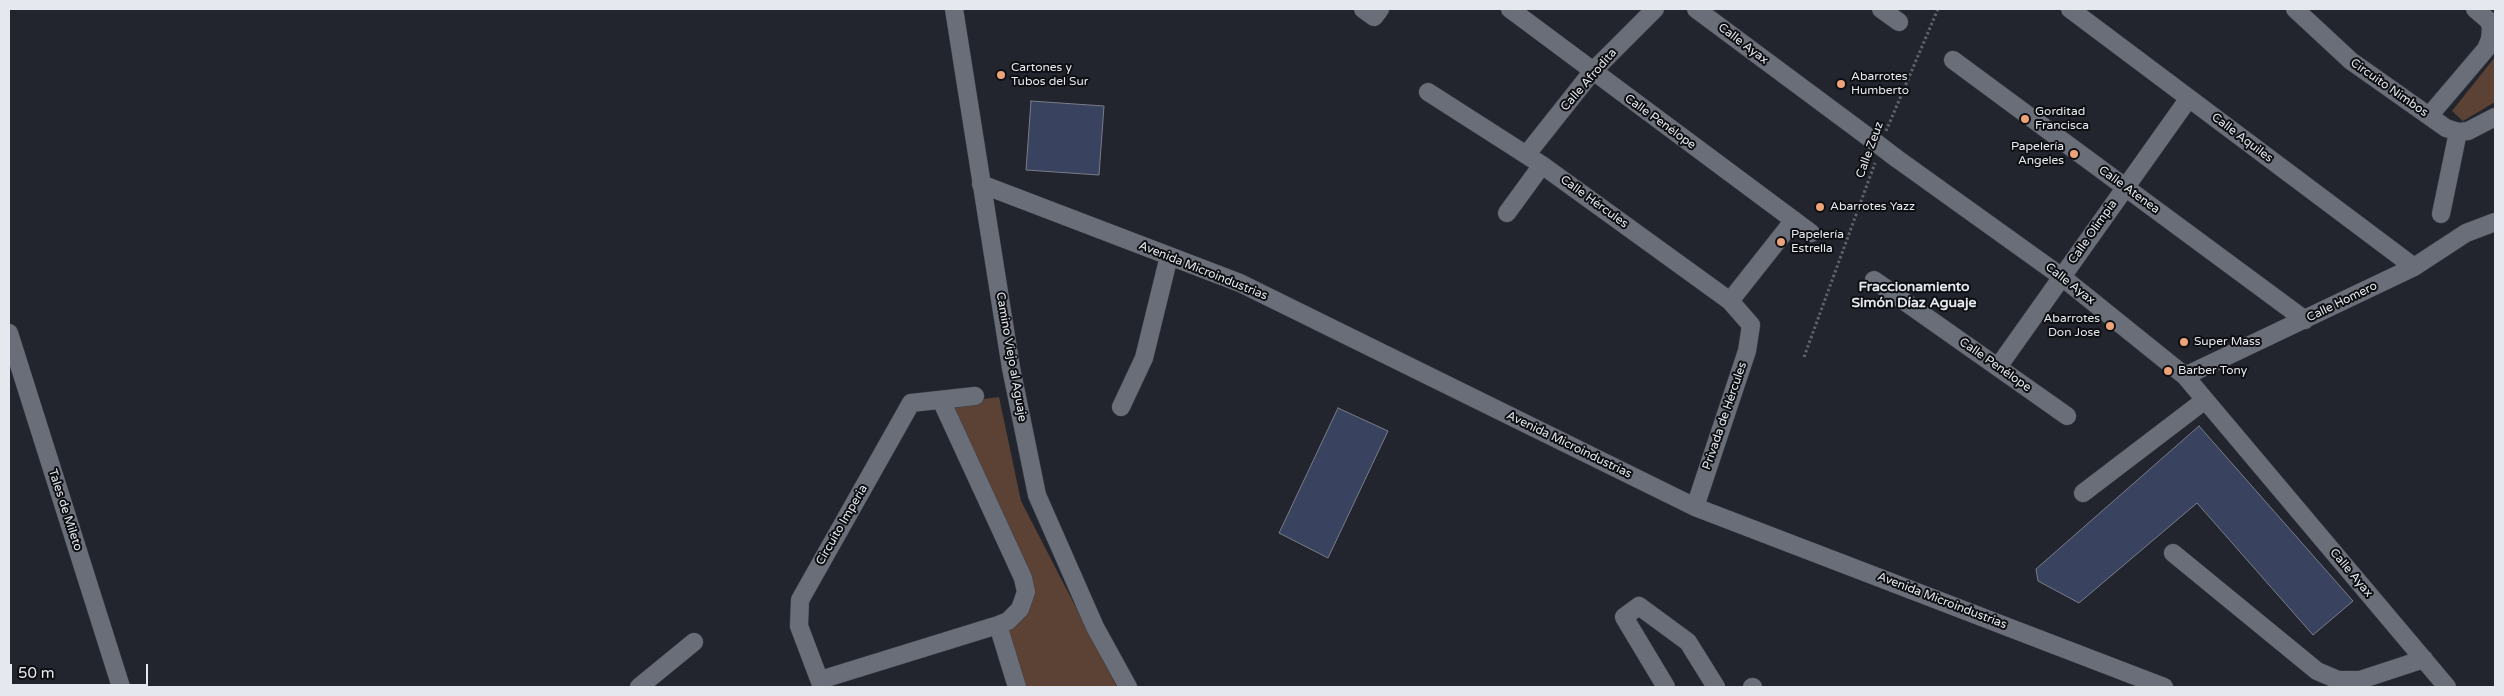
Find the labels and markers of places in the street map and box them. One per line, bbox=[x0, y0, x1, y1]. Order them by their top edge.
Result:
place label: Cartones y Tubos del Sur bbox=[1011, 61, 1088, 89]
marker: Cartones y Tubos del Sur bbox=[995, 69, 1007, 81]
place label: Abarrotes Humberto bbox=[1851, 70, 1909, 98]
marker: Abarrotes Humberto bbox=[1835, 78, 1847, 90]
place label: Gorditad Francisca bbox=[2035, 105, 2089, 133]
marker: Gorditad Francisca bbox=[2019, 113, 2031, 125]
place label: Papelería Angeles bbox=[2011, 140, 2064, 168]
marker: Papelería Angeles bbox=[2068, 148, 2080, 160]
place label: Abarrotes Yazz bbox=[1830, 200, 1915, 214]
marker: Abarrotes Yazz bbox=[1814, 201, 1826, 213]
place label: Papelería Estrella bbox=[1791, 228, 1844, 256]
marker: Papelería Estrella bbox=[1775, 236, 1787, 248]
place label: Abarrotes Don Jose bbox=[2043, 312, 2100, 340]
marker: Abarrotes Don Jose bbox=[2104, 320, 2116, 332]
place label: Super Mass bbox=[2194, 335, 2261, 349]
marker: Super Mass bbox=[2178, 336, 2190, 348]
place label: Barber Tony bbox=[2178, 364, 2247, 378]
marker: Barber Tony bbox=[2162, 365, 2174, 377]

